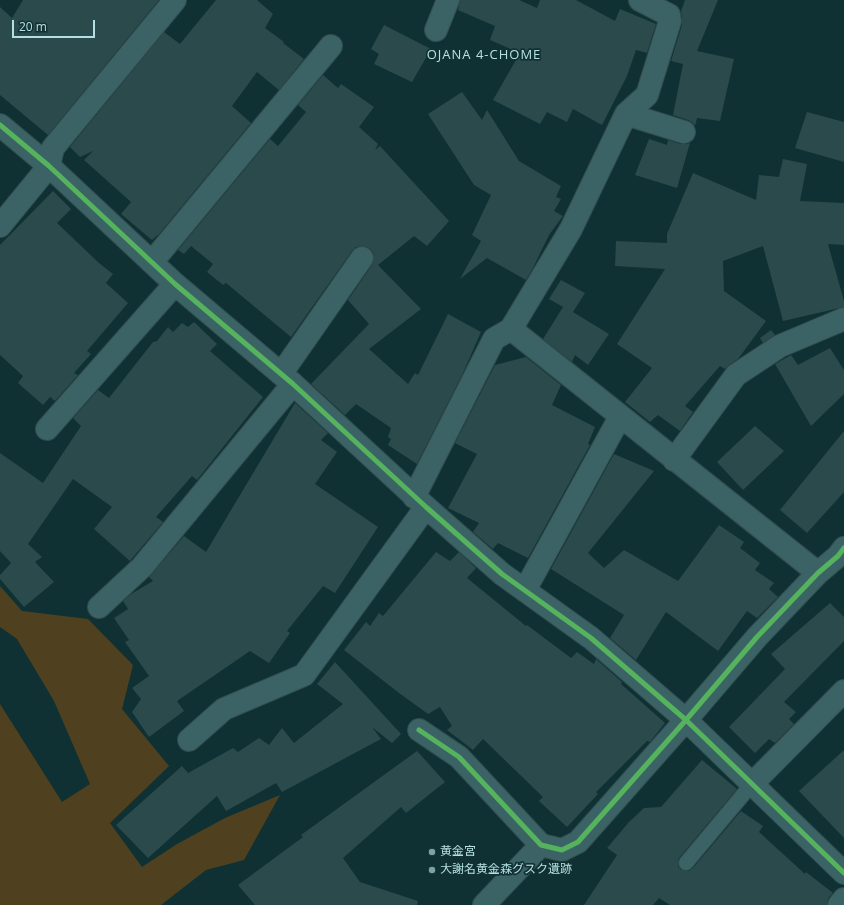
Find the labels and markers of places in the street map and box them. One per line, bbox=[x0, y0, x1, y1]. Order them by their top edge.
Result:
place label: 黄金宮 bbox=[440, 845, 476, 859]
marker: 黄金宮 bbox=[427, 847, 437, 857]
place label: 大謝名黄金森グスク遺跡 bbox=[440, 863, 572, 877]
marker: 大謝名黄金森グスク遺跡 bbox=[427, 865, 437, 875]

